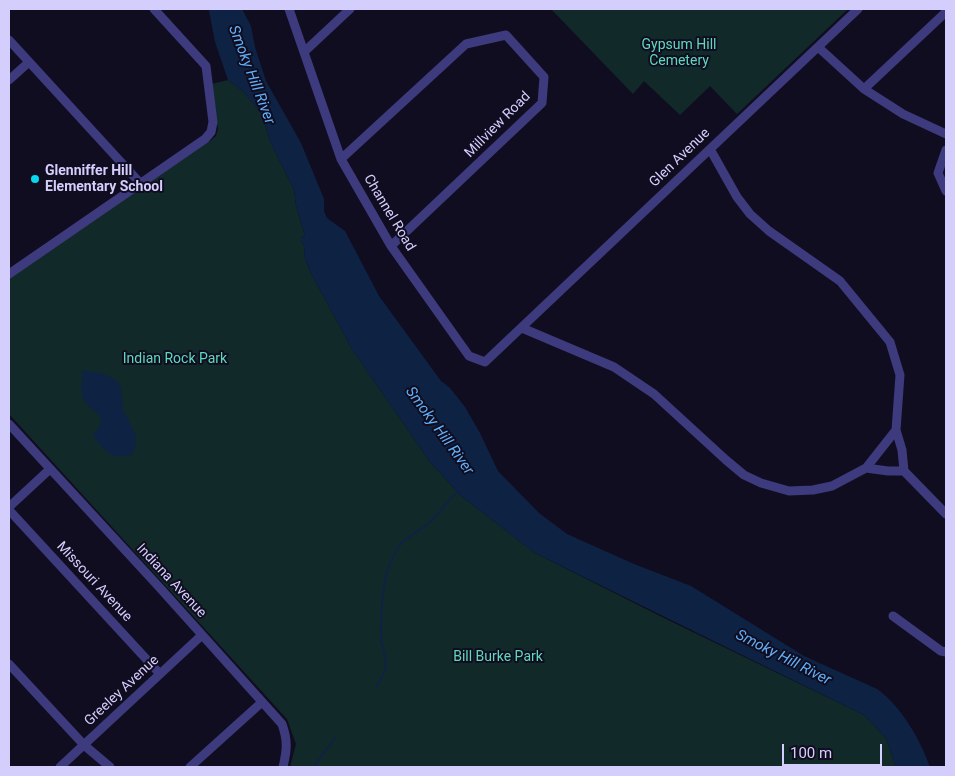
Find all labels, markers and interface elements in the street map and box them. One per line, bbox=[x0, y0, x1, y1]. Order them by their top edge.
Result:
water label: Smoky Hill River bbox=[224, 23, 278, 127]
park label: Gypsum Hill Cemetery bbox=[642, 37, 716, 70]
street label: Millview Road bbox=[462, 89, 534, 161]
street label: Glen Avenue bbox=[646, 125, 714, 191]
place label: Glenniffer Hill Elementary School bbox=[45, 163, 163, 196]
street label: Channel Road bbox=[360, 172, 418, 254]
marker: Glenniffer Hill Elementary School bbox=[29, 173, 41, 185]
park label: Indian Rock Park bbox=[123, 351, 227, 367]
water label: Smoky Hill River bbox=[401, 383, 477, 479]
street label: Missouri Avenue bbox=[53, 539, 135, 625]
street label: Indiana Avenue bbox=[132, 541, 210, 621]
water label: Smoky Hill River bbox=[732, 626, 834, 690]
park label: Bill Burke Park bbox=[453, 649, 543, 665]
street label: Greeley Avenue bbox=[81, 652, 163, 730]
scale bar bbox=[785, 734, 885, 766]
text: 100 m bbox=[790, 744, 832, 762]

